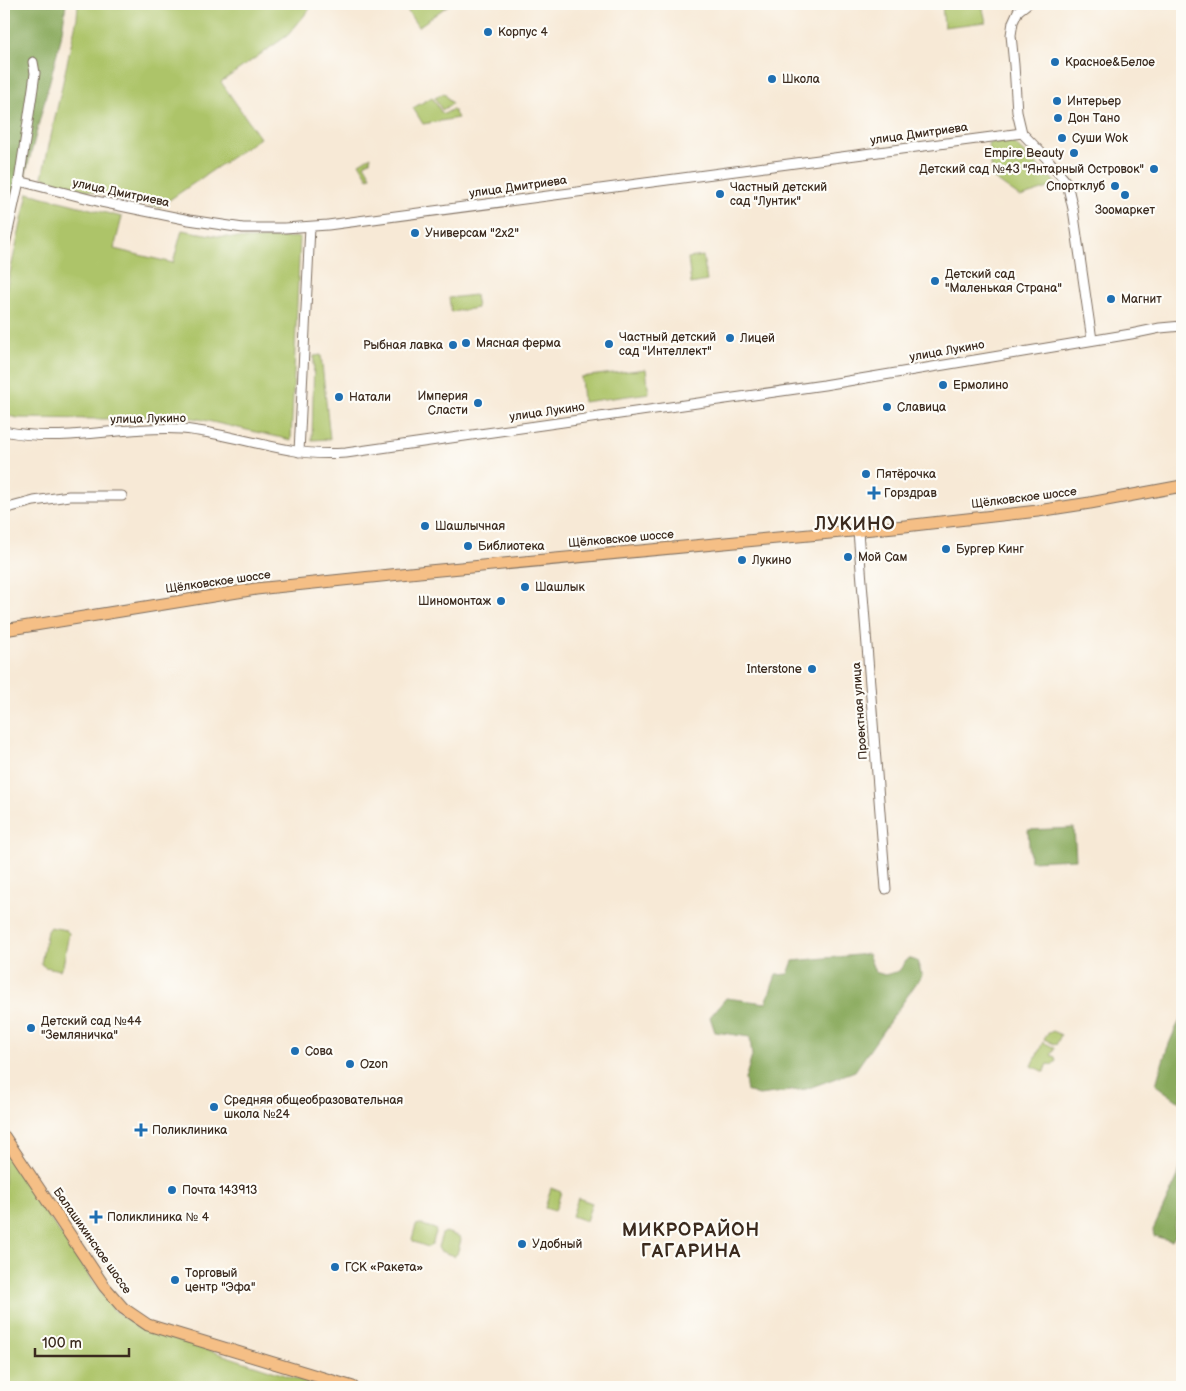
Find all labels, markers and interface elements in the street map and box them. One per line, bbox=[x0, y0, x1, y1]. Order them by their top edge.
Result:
place label: Корпус 4 bbox=[498, 25, 548, 40]
marker: Корпус 4 bbox=[482, 26, 494, 38]
place label: Красное&Белое bbox=[1065, 55, 1155, 70]
marker: Красное&Белое bbox=[1049, 56, 1061, 68]
place label: Школа bbox=[782, 72, 820, 87]
marker: Школа bbox=[766, 73, 778, 85]
place label: Интерьер bbox=[1067, 94, 1121, 109]
marker: Интерьер bbox=[1051, 95, 1063, 107]
place label: Дон Тано bbox=[1068, 111, 1120, 126]
marker: Дон Тано bbox=[1052, 112, 1064, 124]
street label: улица Дмитриева bbox=[869, 120, 969, 148]
place label: Суши Wok bbox=[1072, 131, 1128, 146]
marker: Суши Wok bbox=[1056, 132, 1068, 144]
place label: Empire Beauty bbox=[984, 146, 1065, 161]
marker: Empire Beauty bbox=[1068, 147, 1080, 159]
place label: Детский сад №43 "Янтарный Островок" bbox=[919, 162, 1144, 177]
marker: Детский сад №43 "Янтарный Островок" bbox=[1148, 163, 1160, 175]
street label: улица Дмитриева bbox=[468, 173, 568, 201]
street label: улица Дмитриева bbox=[71, 175, 171, 211]
place label: Спортклуб bbox=[1046, 179, 1105, 194]
place label: Частный детский сад "Лунтик" bbox=[730, 180, 827, 209]
marker: Спортклуб bbox=[1109, 180, 1121, 192]
marker: Частный детский сад "Лунтик" bbox=[714, 188, 726, 200]
marker: Зоомаркет bbox=[1119, 189, 1131, 201]
place label: Зоомаркет bbox=[1095, 203, 1155, 218]
place label: Универсам "2x2" bbox=[425, 226, 519, 241]
marker: Универсам "2x2" bbox=[409, 227, 421, 239]
place label: Детский сад "Маленькая Страна" bbox=[945, 267, 1062, 296]
marker: Детский сад "Маленькая Страна" bbox=[929, 275, 941, 287]
place label: Магнит bbox=[1121, 292, 1162, 307]
marker: Магнит bbox=[1105, 293, 1117, 305]
place label: Частный детский сад "Интеллект" bbox=[619, 330, 716, 359]
place label: Лицей bbox=[739, 331, 775, 346]
marker: Лицей bbox=[724, 332, 736, 344]
place label: Мясная ферма bbox=[476, 336, 561, 351]
marker: Мясная ферма bbox=[460, 337, 472, 349]
street label: улица Лукино bbox=[908, 337, 986, 365]
place label: Рыбная лавка bbox=[363, 338, 443, 353]
marker: Частный детский сад "Интеллект" bbox=[603, 338, 615, 350]
marker: Рыбная лавка bbox=[447, 339, 459, 351]
place label: Ермолино bbox=[953, 378, 1008, 393]
marker: Ермолино bbox=[937, 379, 949, 391]
place label: Империя Сласти bbox=[417, 389, 468, 418]
place label: Натали bbox=[349, 390, 391, 405]
marker: Натали bbox=[333, 391, 345, 403]
marker: Империя Сласти bbox=[472, 397, 484, 409]
street label: улица Лукино bbox=[508, 399, 586, 425]
place label: Славица bbox=[897, 400, 946, 415]
marker: Славица bbox=[881, 401, 893, 413]
street label: улица Лукино bbox=[110, 411, 186, 427]
place label: Пятёрочка bbox=[876, 467, 936, 482]
marker: Пятёрочка bbox=[860, 468, 872, 480]
street label: Щёлковское шоссе bbox=[970, 484, 1078, 512]
place label: Горздрав bbox=[884, 486, 937, 501]
marker: Горздрав bbox=[868, 487, 880, 499]
district label: ЛУКИНО bbox=[813, 514, 896, 535]
place label: Шашлычная bbox=[435, 519, 505, 534]
marker: Шашлычная bbox=[419, 520, 431, 532]
street label: Щёлковское шоссе bbox=[568, 527, 675, 551]
place label: Библиотека bbox=[478, 539, 545, 554]
marker: Библиотека bbox=[462, 540, 474, 552]
place label: Бургер Кинг bbox=[956, 542, 1024, 557]
marker: Бургер Кинг bbox=[940, 543, 952, 555]
place label: Мой Сам bbox=[858, 550, 908, 565]
marker: Мой Сам bbox=[842, 551, 854, 563]
place label: Лукино bbox=[751, 553, 791, 568]
marker: Лукино bbox=[736, 554, 748, 566]
street label: Щёлковское шоссе bbox=[164, 567, 272, 597]
place label: Шашлык bbox=[535, 580, 585, 595]
marker: Шашлык bbox=[519, 581, 531, 593]
place label: Шиномонтаж bbox=[418, 594, 492, 609]
marker: Шиномонтаж bbox=[495, 595, 507, 607]
place label: Interstone bbox=[747, 662, 802, 677]
street label: Проектная улица bbox=[849, 662, 871, 760]
marker: Interstone bbox=[806, 663, 818, 675]
place label: Детский сад №44 "Земляничка" bbox=[41, 1014, 142, 1043]
marker: Детский сад №44 "Земляничка" bbox=[25, 1022, 37, 1034]
place label: Сова bbox=[305, 1044, 333, 1059]
marker: Сова bbox=[289, 1045, 301, 1057]
place label: Ozon bbox=[360, 1057, 388, 1072]
marker: Ozon bbox=[344, 1058, 356, 1070]
place label: Средняя общеобразовательная школа №24 bbox=[224, 1093, 404, 1122]
marker: Средняя общеобразовательная школа №24 bbox=[208, 1101, 220, 1113]
marker: Поликлиника bbox=[134, 1123, 148, 1137]
place label: Поликлиника bbox=[152, 1123, 227, 1138]
place label: Почта 143913 bbox=[182, 1183, 257, 1198]
marker: Почта 143913 bbox=[166, 1184, 178, 1196]
street label: Балашихинское шоссе bbox=[50, 1185, 135, 1297]
marker: Поликлиника № 4 bbox=[89, 1210, 103, 1224]
place label: Поликлиника № 4 bbox=[107, 1210, 210, 1225]
district label: МИКРОРАЙОН ГАГАРИНА bbox=[622, 1218, 760, 1262]
place label: Удобный bbox=[532, 1237, 582, 1252]
marker: Удобный bbox=[516, 1238, 528, 1250]
place label: ГСК «Ракета» bbox=[345, 1260, 424, 1275]
marker: ГСК «Ракета» bbox=[329, 1261, 341, 1273]
place label: Торговый центр "Эфа" bbox=[185, 1266, 255, 1295]
marker: Торговый центр "Эфа" bbox=[169, 1274, 181, 1286]
scale bar bbox=[35, 1326, 129, 1358]
text: 100 m bbox=[42, 1334, 82, 1353]

